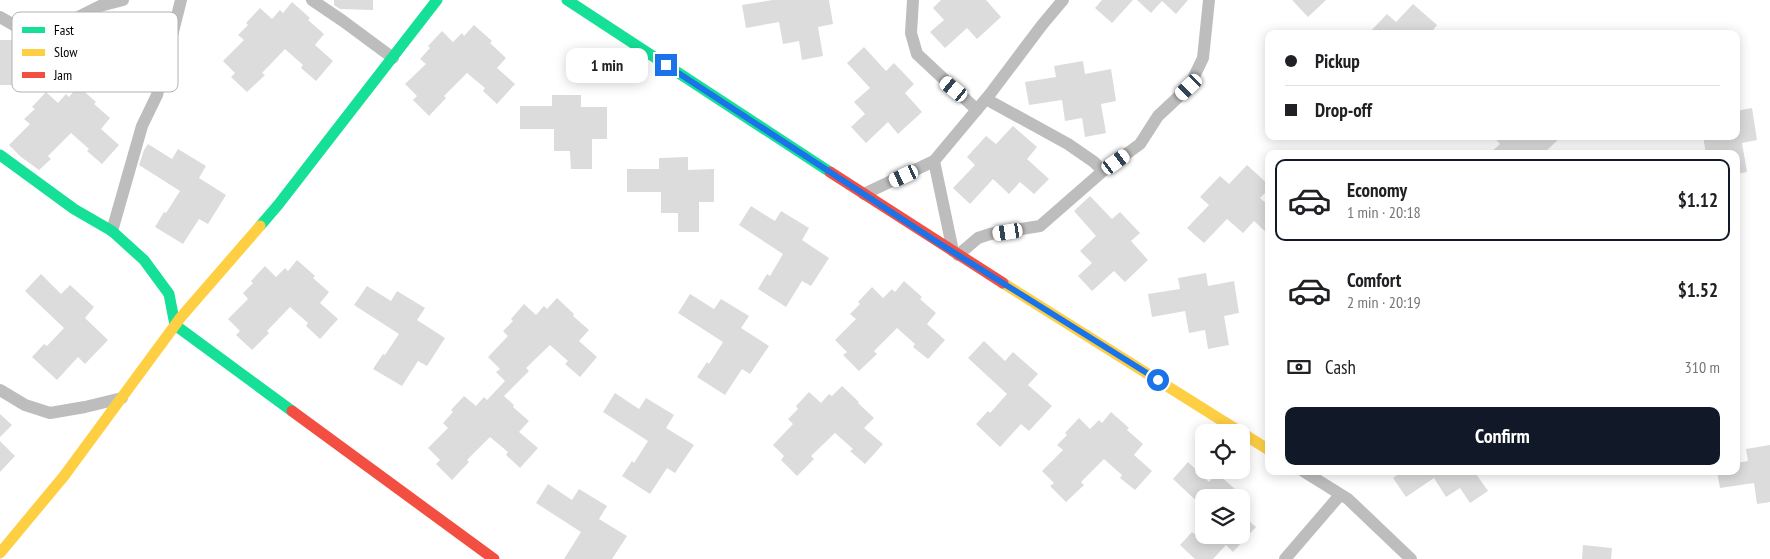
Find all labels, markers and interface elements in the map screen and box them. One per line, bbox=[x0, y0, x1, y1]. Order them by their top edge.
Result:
legend bbox=[12, 12, 178, 92]
text: Fast bbox=[54, 21, 74, 39]
text: Slow bbox=[54, 43, 78, 61]
callout: 1 min bbox=[566, 48, 648, 82]
text: Pickup bbox=[1315, 49, 1360, 73]
route end bbox=[655, 54, 677, 76]
text: 1 min bbox=[591, 55, 623, 75]
text: Jam bbox=[53, 66, 72, 84]
car bbox=[1173, 71, 1205, 103]
car bbox=[937, 74, 970, 104]
text: Drop-off bbox=[1315, 98, 1372, 122]
car bbox=[1099, 147, 1132, 177]
car bbox=[887, 163, 920, 189]
icon: car bbox=[1287, 178, 1332, 223]
text: Economy bbox=[1347, 178, 1407, 202]
text: $1.12 bbox=[1678, 188, 1718, 212]
text: 1 min · 20:18 bbox=[1347, 202, 1421, 222]
car bbox=[992, 222, 1023, 242]
icon: car bbox=[1287, 268, 1332, 313]
text: Comfort bbox=[1347, 268, 1401, 292]
text: $1.52 bbox=[1678, 278, 1718, 302]
text: 2 min · 20:19 bbox=[1347, 292, 1421, 312]
icon: cash bbox=[1285, 353, 1313, 381]
text: Cash bbox=[1325, 355, 1356, 379]
text: 310 m bbox=[1685, 357, 1720, 377]
route start bbox=[1147, 369, 1169, 391]
button: Confirm bbox=[1285, 407, 1720, 465]
map controls bbox=[1195, 424, 1250, 544]
button: locate bbox=[1195, 424, 1250, 479]
button: layers bbox=[1195, 489, 1250, 544]

